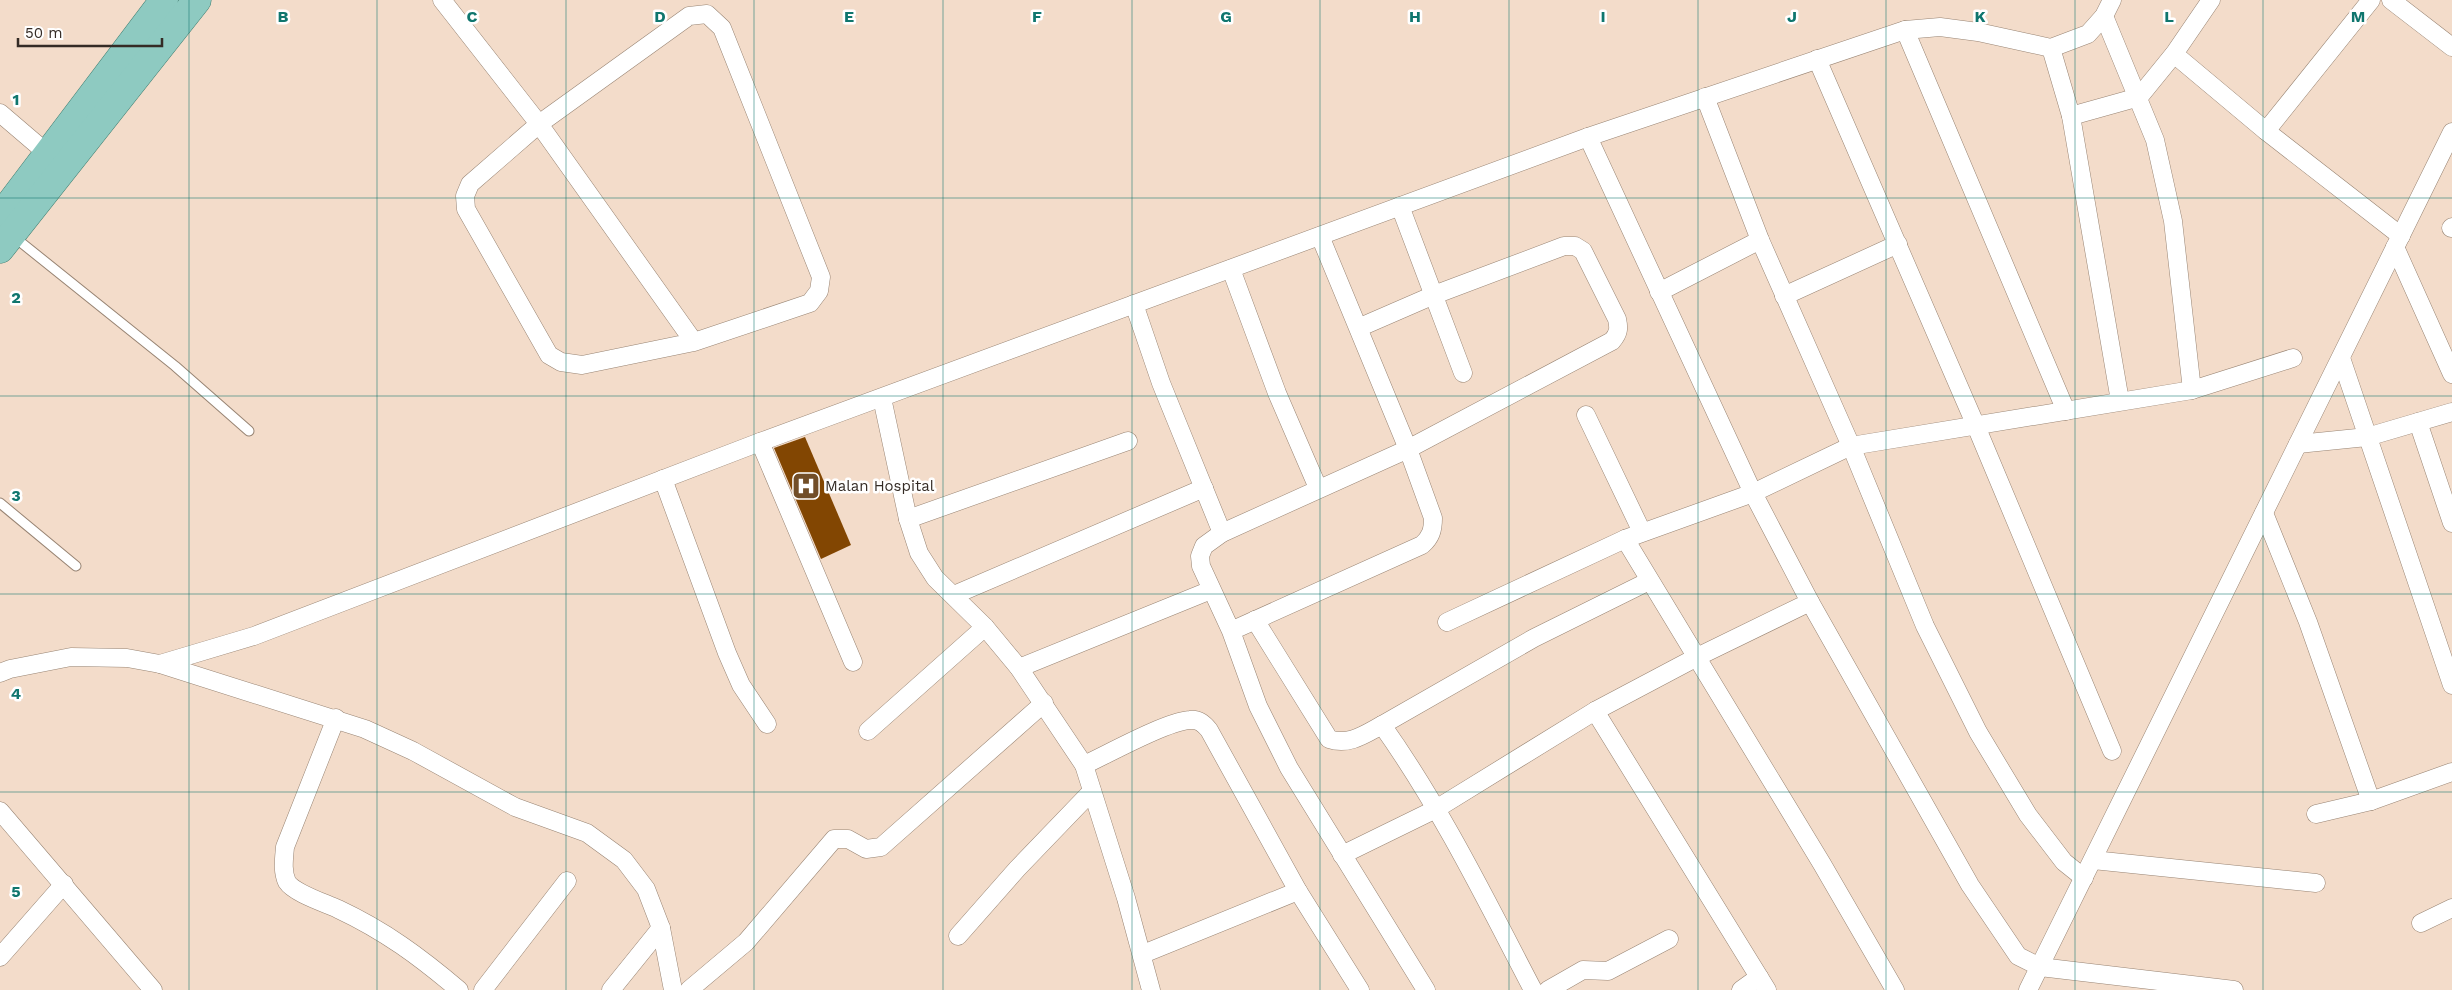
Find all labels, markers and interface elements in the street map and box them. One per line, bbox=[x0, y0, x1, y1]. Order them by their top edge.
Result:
text: B bbox=[278, 7, 289, 26]
text: C bbox=[467, 7, 478, 26]
text: D bbox=[654, 7, 666, 26]
text: E bbox=[844, 7, 854, 26]
text: F bbox=[1032, 7, 1042, 26]
text: G bbox=[1220, 7, 1232, 26]
text: H bbox=[1409, 7, 1421, 26]
text: I bbox=[1600, 7, 1606, 26]
text: J bbox=[1787, 7, 1797, 26]
text: K bbox=[1974, 7, 1986, 26]
text: L bbox=[2164, 7, 2174, 26]
text: M bbox=[2351, 7, 2365, 26]
scale bar bbox=[18, 15, 161, 47]
text: 50 m bbox=[25, 24, 62, 42]
text: 1 bbox=[13, 90, 19, 109]
text: 2 bbox=[11, 288, 21, 307]
hospital icon: Malan Hospital bbox=[791, 471, 821, 501]
place label: Malan Hospital bbox=[825, 477, 935, 495]
text: 3 bbox=[11, 486, 21, 505]
text: 4 bbox=[11, 684, 21, 703]
text: 5 bbox=[11, 882, 21, 901]

